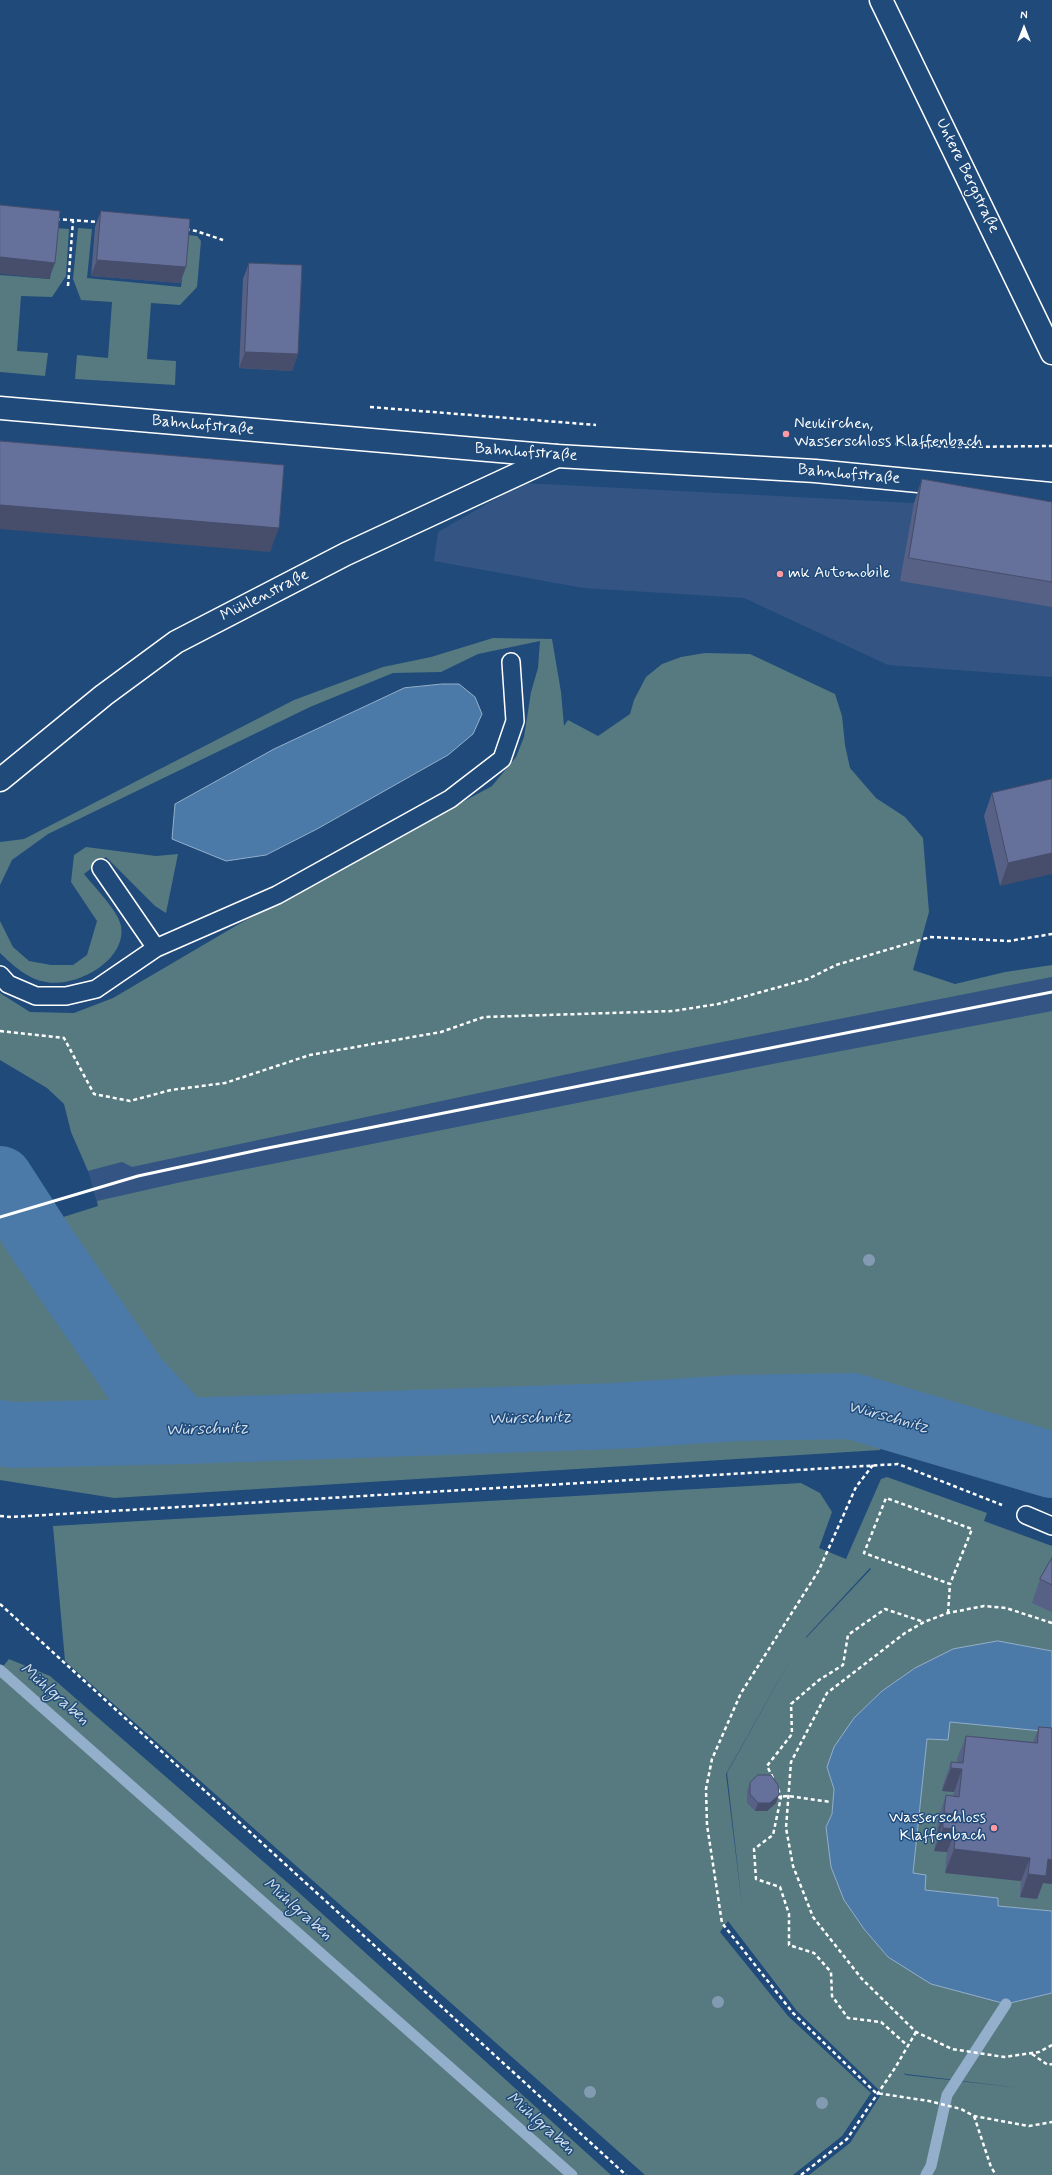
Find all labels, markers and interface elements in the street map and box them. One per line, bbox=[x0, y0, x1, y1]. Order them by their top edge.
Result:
north arrow bbox=[1004, 8, 1044, 48]
text: N bbox=[1020, 9, 1028, 23]
street label: Untere Bergstraße bbox=[931, 116, 1003, 236]
street label: Bahnhofstraße bbox=[151, 412, 255, 440]
place label: Neukirchen, Wasserschloss Klaffenbach bbox=[794, 415, 982, 453]
marker: Neukirchen, Wasserschloss Klaffenbach bbox=[781, 429, 791, 439]
street label: Bahnhofstraße bbox=[474, 440, 578, 466]
street label: Bahnhofstraße bbox=[797, 461, 901, 489]
place label: mk Automobile bbox=[788, 564, 890, 584]
street label: Mühlenstraße bbox=[218, 566, 312, 626]
marker: mk Automobile bbox=[775, 569, 785, 579]
water label: Würschnitz bbox=[845, 1397, 931, 1439]
water label: Würschnitz bbox=[488, 1407, 572, 1431]
water label: Würschnitz bbox=[165, 1418, 249, 1442]
water label: Mühlgraben bbox=[15, 1659, 93, 1731]
place label: Wasserschloss Klaffenbach bbox=[889, 1809, 986, 1847]
marker: Wasserschloss Klaffenbach bbox=[989, 1823, 999, 1833]
water label: Mühlgraben bbox=[258, 1874, 336, 1946]
water label: Mühlgraben bbox=[501, 2088, 579, 2160]

